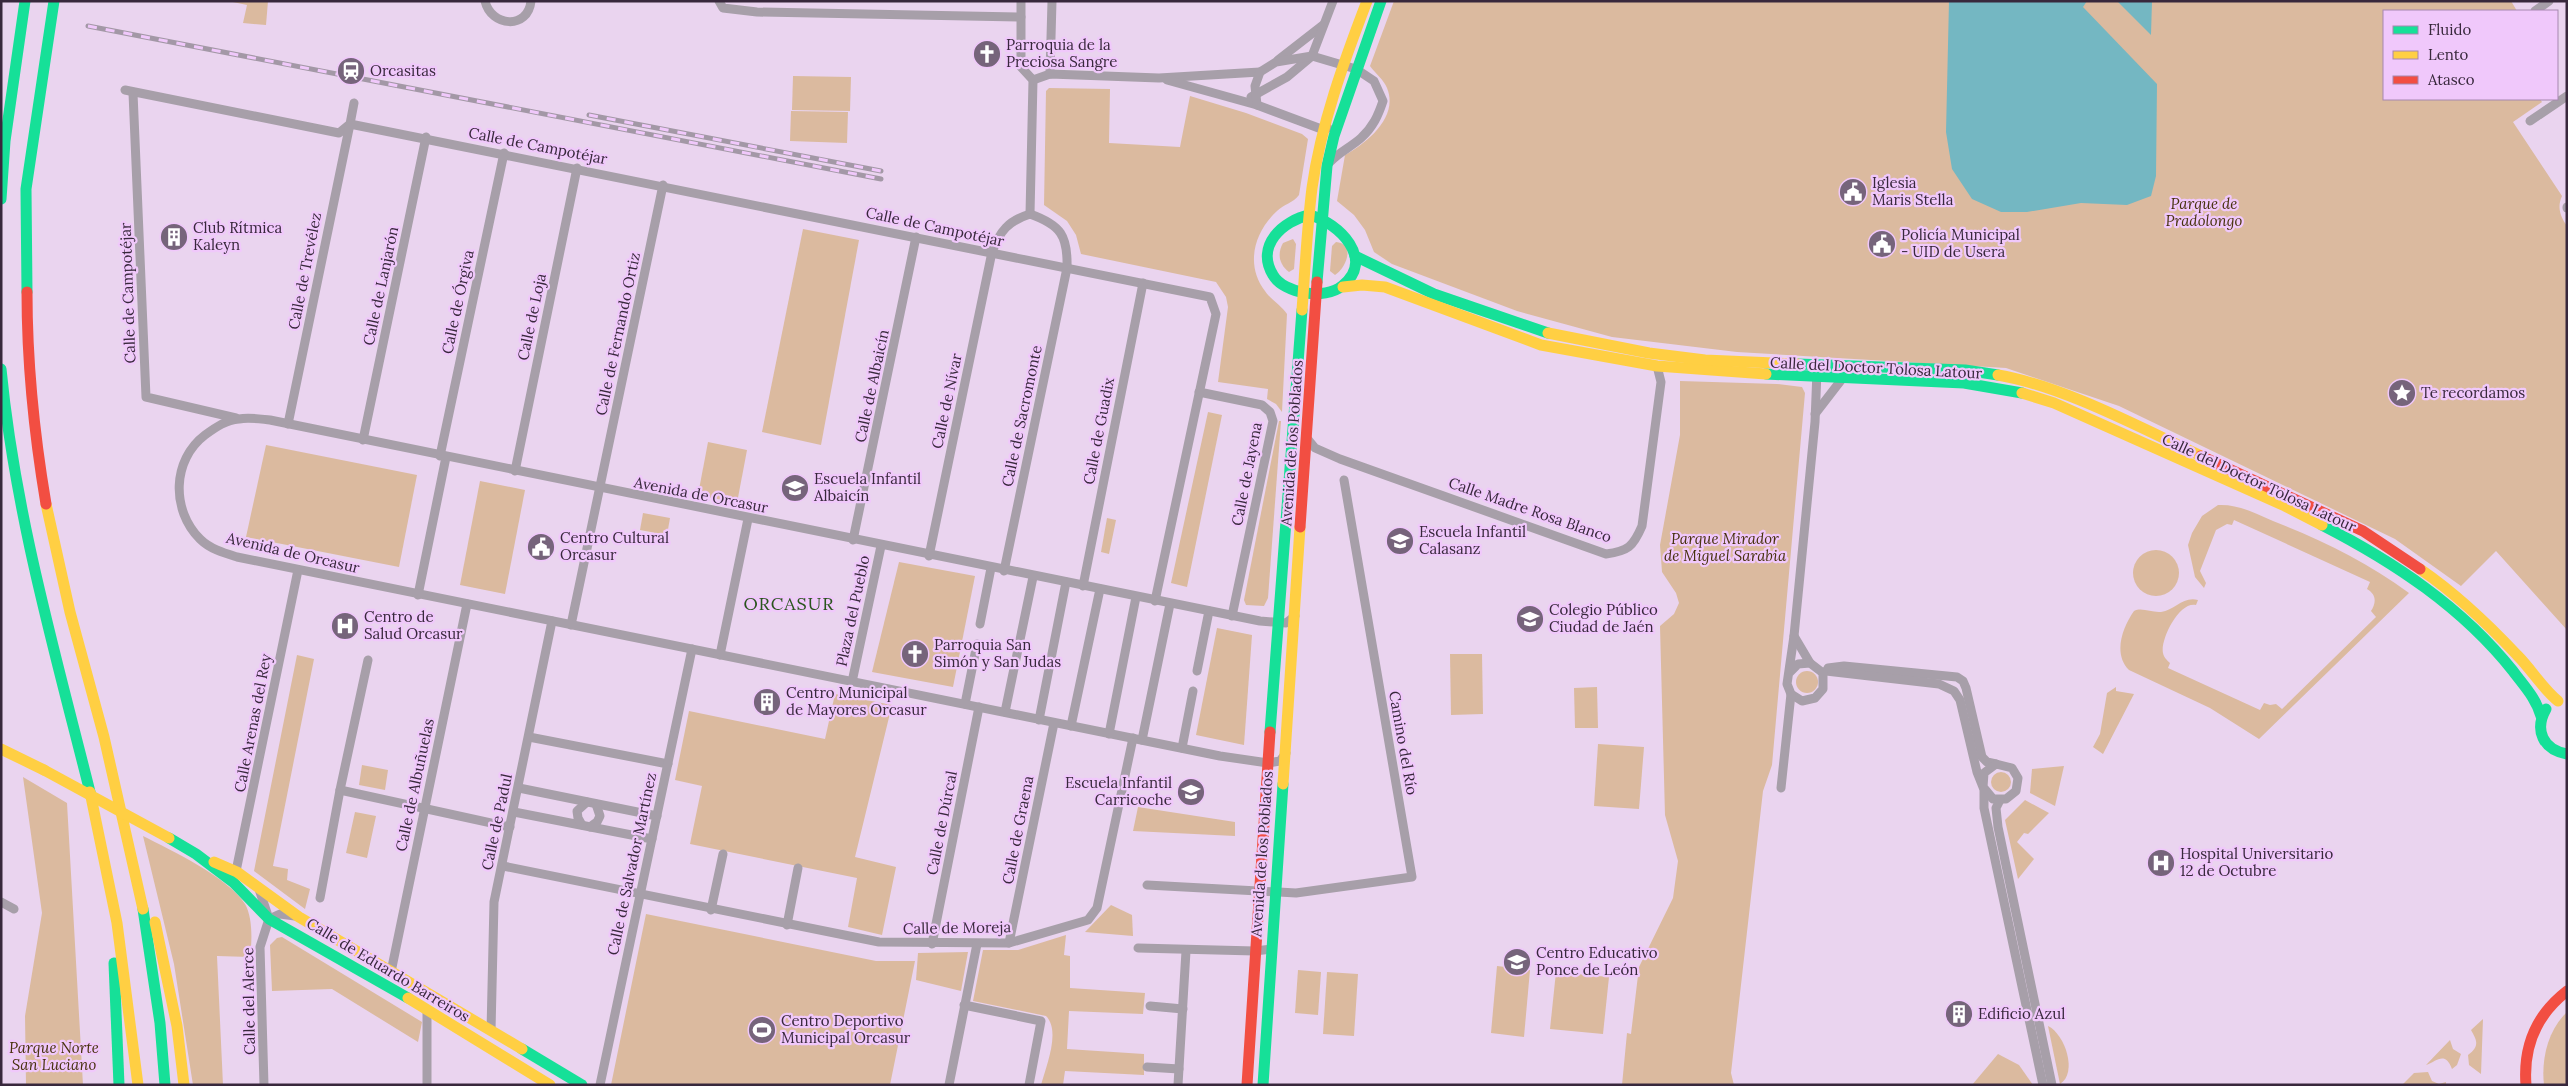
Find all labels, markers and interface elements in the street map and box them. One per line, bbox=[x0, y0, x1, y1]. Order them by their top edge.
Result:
legend bbox=[2383, 10, 2558, 100]
text: Fluido bbox=[2428, 20, 2471, 39]
place label: Parroquia de la Preciosa Sangre bbox=[1006, 35, 1117, 71]
church icon: Parroquia de la Preciosa Sangre bbox=[972, 39, 1002, 69]
text: Lento bbox=[2428, 45, 2469, 64]
station icon: Orcasitas bbox=[336, 56, 366, 86]
place label: Orcasitas bbox=[370, 61, 436, 80]
text: Atasco bbox=[2427, 70, 2475, 89]
street label: Calle de Campotéjar bbox=[467, 123, 610, 168]
place label: Iglesia Maris Stella bbox=[1872, 173, 1954, 209]
public building icon: Iglesia Maris Stella bbox=[1838, 177, 1868, 207]
park label: Parque de Pradolongo bbox=[2166, 194, 2243, 230]
street label: Calle de Campotéjar bbox=[864, 203, 1007, 251]
street label: Calle de Trevélez bbox=[284, 211, 325, 331]
place label: Club Rítmica Kaleyn bbox=[193, 218, 282, 254]
street label: Calle de Campotéjar bbox=[116, 222, 139, 364]
building icon: Club Rítmica Kaleyn bbox=[159, 222, 189, 252]
street label: Calle de Lanjarón bbox=[359, 225, 402, 347]
place label: Policía Municipal - UID de Usera bbox=[1901, 225, 2020, 261]
public building icon: Policía Municipal - UID de Usera bbox=[1867, 229, 1897, 259]
street label: Calle de Órgiva bbox=[437, 248, 478, 356]
street label: Calle de Fernando Ortiz bbox=[591, 251, 644, 417]
street label: Calle de Loja bbox=[513, 271, 550, 362]
street label: Calle de Albaicín bbox=[850, 328, 893, 444]
street label: Calle de Sacromonte bbox=[997, 343, 1046, 488]
street label: Calle de Nívar bbox=[927, 351, 966, 450]
street label: Calle del Doctor Tolosa Latour bbox=[1770, 352, 1983, 383]
street label: Avenida de los Poblados bbox=[1276, 359, 1307, 528]
street label: Calle de Guadix bbox=[1079, 376, 1118, 486]
place icon: Te recordamos bbox=[2387, 378, 2417, 408]
place label: Te recordamos bbox=[2421, 383, 2525, 402]
street label: Calle de Jayena bbox=[1227, 420, 1266, 527]
street label: Calle del Doctor Tolosa Latour bbox=[2159, 429, 2360, 536]
place label: Escuela Infantil Albaicín bbox=[813, 469, 921, 505]
street label: Avenida de Orcasur bbox=[631, 472, 770, 517]
school or university icon: Escuela Infantil Albaicín bbox=[780, 473, 810, 503]
street label: Calle Madre Rosa Blanco bbox=[1446, 473, 1614, 546]
place label: Escuela Infantil Calasanz bbox=[1419, 522, 1526, 558]
school or university icon: Escuela Infantil Calasanz bbox=[1385, 526, 1415, 556]
street label: Avenida de Orcasur bbox=[224, 528, 362, 577]
place label: Centro Cultural Orcasur bbox=[560, 528, 669, 564]
park label: Parque Mirador de Miguel Sarabia bbox=[1664, 529, 1787, 565]
public building icon: Centro Cultural Orcasur bbox=[526, 532, 556, 562]
street label: Plaza del Pueblo bbox=[831, 553, 874, 668]
district label: ORCASUR bbox=[743, 592, 835, 615]
place label: Colegio Público Ciudad de Jaén bbox=[1549, 600, 1658, 636]
school or university icon: Colegio Público Ciudad de Jaén bbox=[1515, 604, 1545, 634]
place label: Centro de Salud Orcasur bbox=[364, 607, 463, 643]
hospital icon: Centro de Salud Orcasur bbox=[330, 611, 360, 641]
place label: Parroquia San Simón y San Judas bbox=[934, 635, 1061, 671]
church icon: Parroquia San Simón y San Judas bbox=[900, 639, 930, 669]
street label: Calle Arenas del Rey bbox=[230, 652, 275, 794]
place label: Centro Municipal de Mayores Orcasur bbox=[786, 683, 927, 719]
building icon: Centro Municipal de Mayores Orcasur bbox=[752, 687, 782, 717]
street label: Camino del Río bbox=[1385, 689, 1422, 797]
street label: Calle de Albuñuelas bbox=[391, 717, 438, 853]
street label: Calle de Dúrcal bbox=[922, 769, 961, 877]
street label: Avenida de los Poblados bbox=[1246, 770, 1277, 939]
street label: Calle de Salvador Martínez bbox=[603, 771, 660, 957]
street label: Calle de Padul bbox=[477, 772, 516, 872]
place label: Escuela Infantil Carricoche bbox=[1065, 773, 1172, 809]
street label: Calle de Graena bbox=[998, 774, 1037, 886]
school or university icon: Escuela Infantil Carricoche bbox=[1176, 777, 1206, 807]
place label: Hospital Universitario 12 de Octubre bbox=[2180, 844, 2333, 880]
hospital icon: Hospital Universitario 12 de Octubre bbox=[2146, 848, 2176, 878]
street label: Calle de Eduardo Barreiros bbox=[303, 913, 473, 1026]
street label: Calle de Moreja bbox=[903, 917, 1011, 938]
place label: Centro Educativo Ponce de León bbox=[1536, 943, 1658, 979]
street label: Calle del Alerce bbox=[238, 947, 259, 1055]
school or university icon: Centro Educativo Ponce de León bbox=[1502, 947, 1532, 977]
building icon: Edificio Azul bbox=[1944, 999, 1974, 1029]
place label: Edificio Azul bbox=[1978, 1004, 2065, 1023]
place label: Centro Deportivo Municipal Orcasur bbox=[781, 1011, 911, 1047]
sports icon: Centro Deportivo Municipal Orcasur bbox=[747, 1015, 777, 1045]
park label: Parque Norte San Luciano bbox=[9, 1038, 99, 1074]

